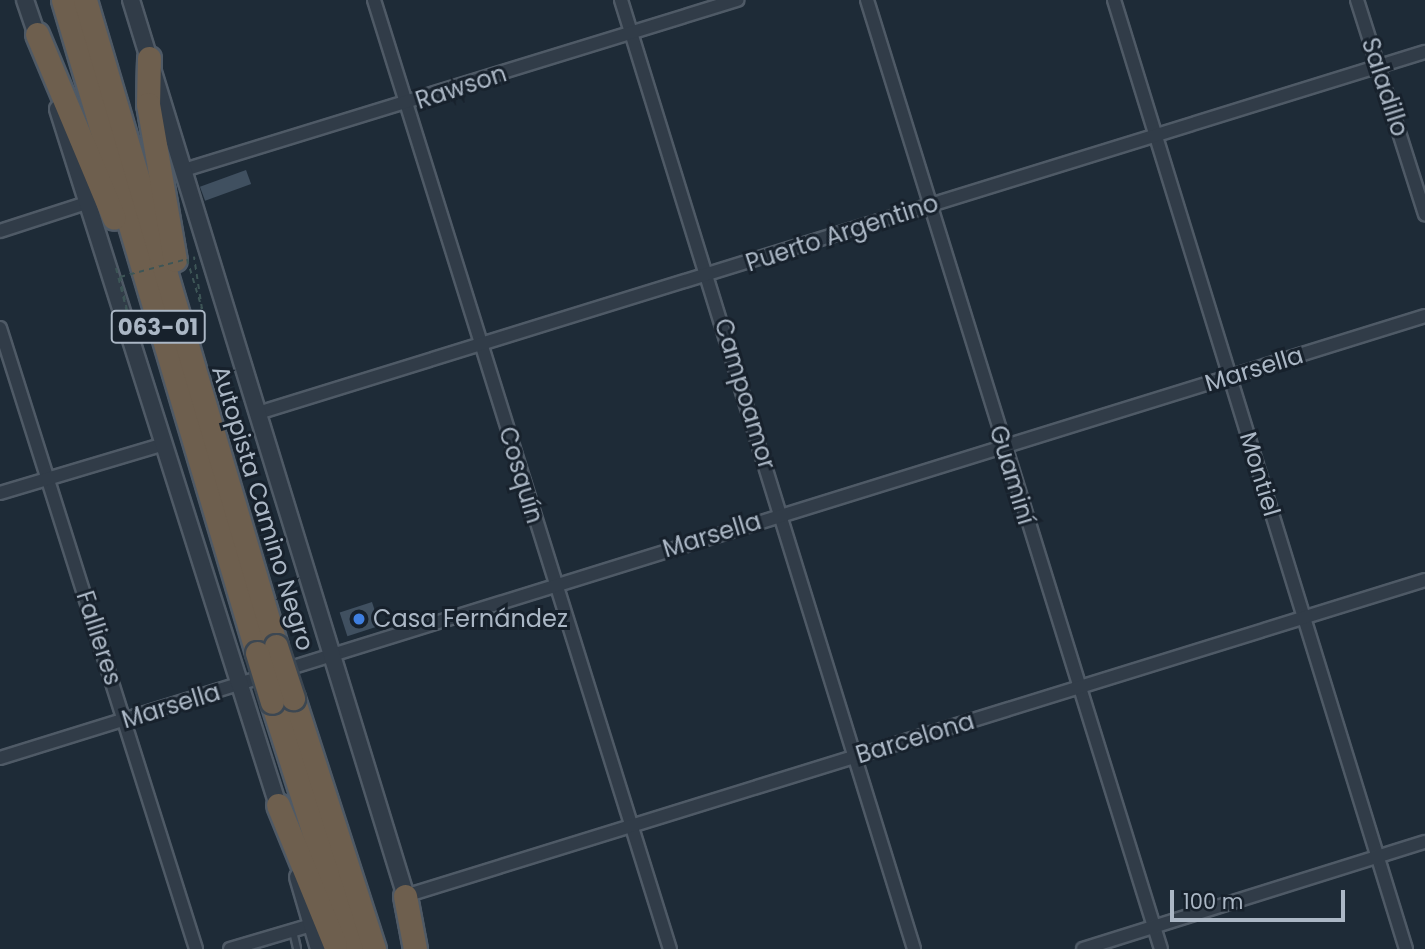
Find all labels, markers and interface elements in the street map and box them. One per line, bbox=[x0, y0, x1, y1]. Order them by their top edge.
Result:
street label: Saladillo bbox=[1356, 34, 1414, 140]
street label: Rawson bbox=[412, 59, 510, 115]
street label: Puerto Argentino bbox=[742, 188, 942, 278]
road number: 063-01 bbox=[109, 308, 207, 346]
street label: Campoamor bbox=[708, 315, 782, 473]
street label: Marsella bbox=[1201, 340, 1307, 398]
street label: Autopista Camino Negro bbox=[206, 362, 320, 654]
street label: Guaminí bbox=[983, 422, 1041, 528]
street label: Cosquín bbox=[493, 423, 549, 527]
street label: Montiel bbox=[1234, 428, 1286, 520]
street label: Marsella bbox=[659, 506, 765, 564]
street label: Fallieres bbox=[70, 587, 128, 689]
place label: Casa Fernández bbox=[373, 605, 568, 633]
marker: Casa Fernández bbox=[351, 611, 367, 627]
street label: Marsella bbox=[118, 677, 224, 735]
street label: Barcelona bbox=[852, 706, 978, 770]
scale bar bbox=[1173, 876, 1348, 920]
text: 100 m bbox=[1183, 887, 1243, 916]

